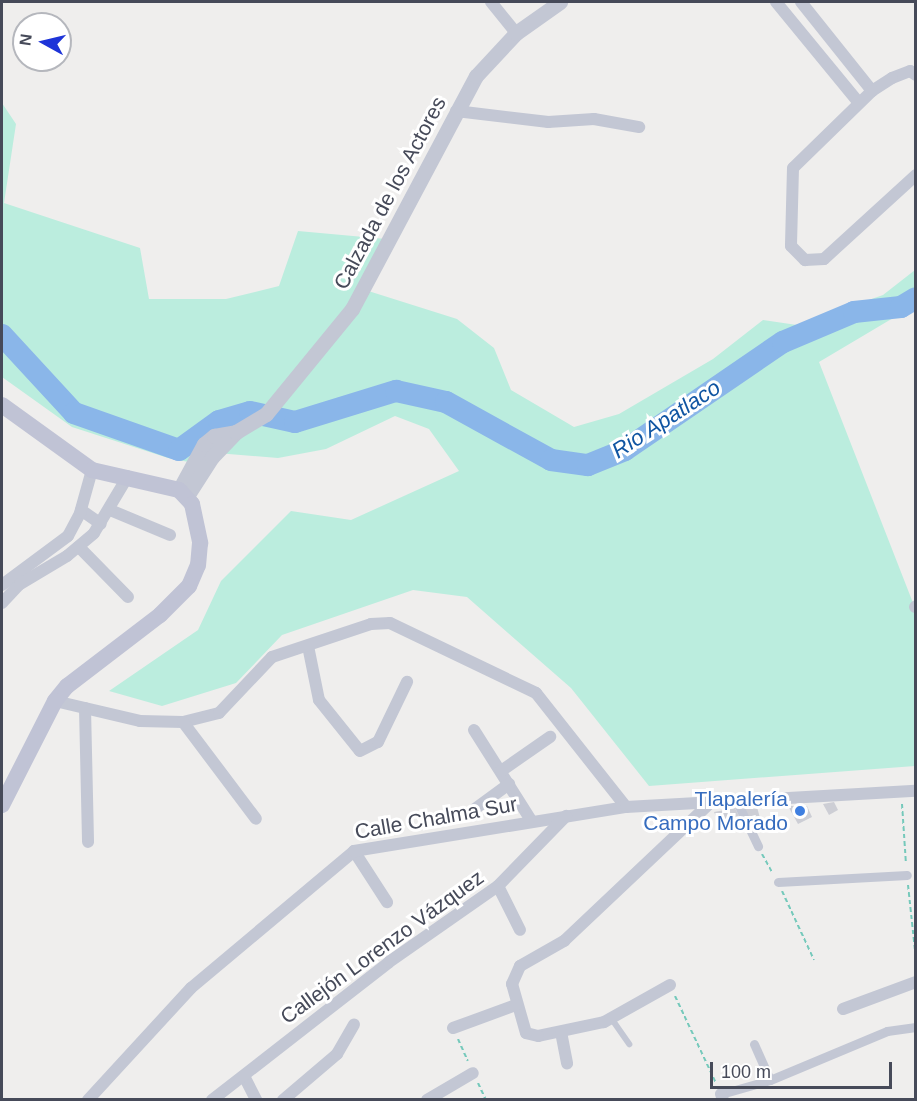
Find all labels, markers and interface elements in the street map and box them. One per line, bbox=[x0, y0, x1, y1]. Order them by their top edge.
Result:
north arrow bbox=[12, 12, 72, 72]
text: N bbox=[16, 33, 35, 47]
street label: Calzada de los Actores bbox=[328, 92, 452, 294]
water label: Rio Apatlaco bbox=[607, 374, 725, 464]
place label: Tlapalería Campo Morado bbox=[643, 786, 788, 836]
street label: Calle Chalma Sur bbox=[353, 791, 519, 845]
marker: Tlapalería Campo Morado bbox=[793, 804, 807, 818]
street label: Callejón Lorenzo Vázquez bbox=[275, 865, 489, 1029]
scale bar bbox=[713, 1050, 894, 1088]
text: 100 m bbox=[721, 1062, 771, 1082]

